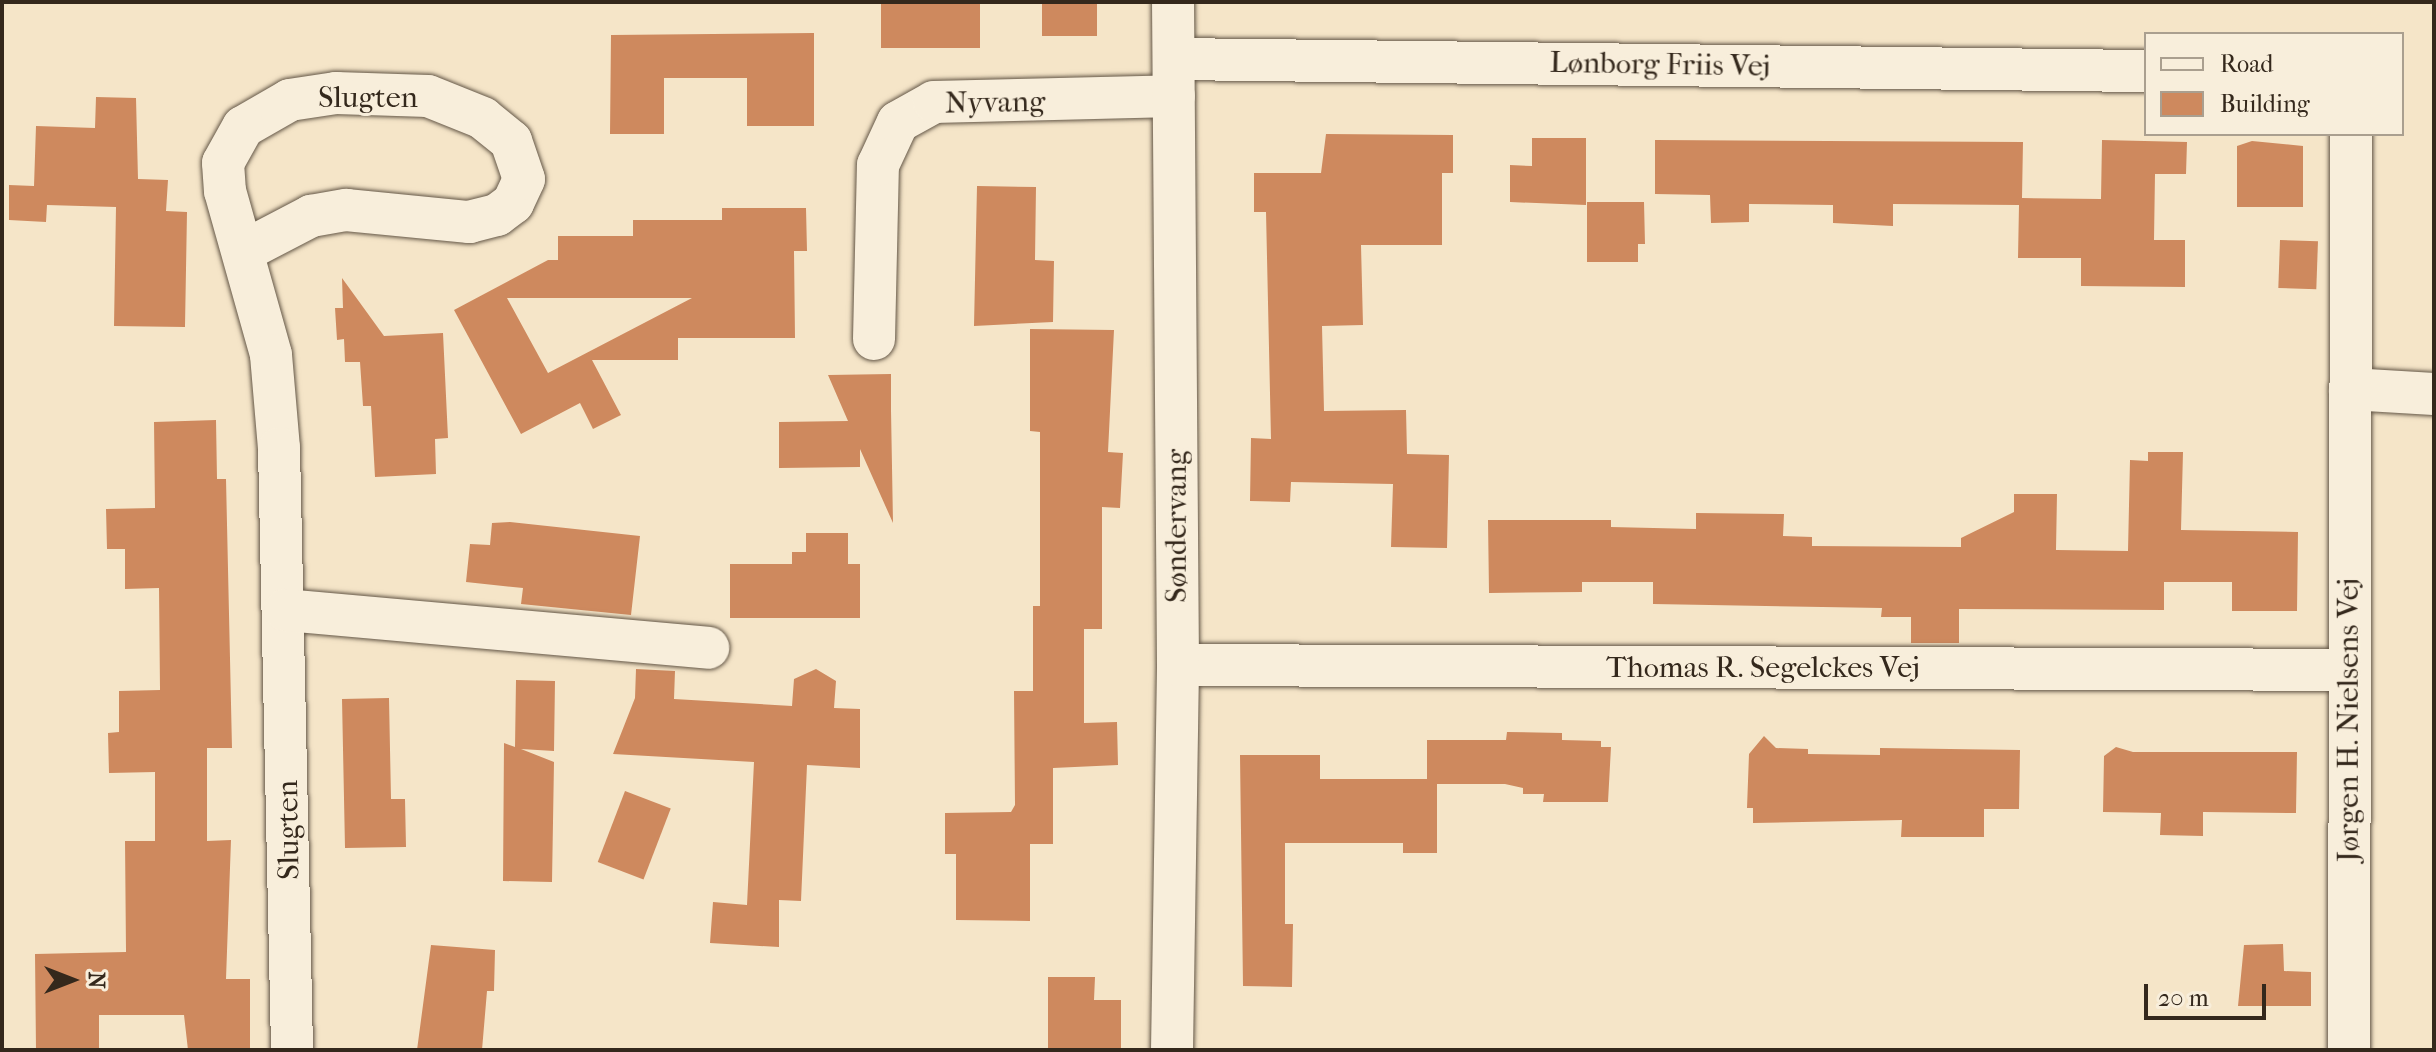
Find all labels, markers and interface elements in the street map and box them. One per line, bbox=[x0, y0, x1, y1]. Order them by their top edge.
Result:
legend bbox=[2144, 32, 2404, 136]
street label: Lønborg Friis Vej bbox=[1549, 45, 1771, 85]
text: Road bbox=[2220, 50, 2273, 78]
street label: Slugten bbox=[318, 80, 418, 116]
street label: Nyvang bbox=[945, 84, 1045, 122]
text: Building bbox=[2220, 90, 2310, 118]
street label: Søndervang bbox=[1159, 449, 1195, 603]
street label: Jørgen H. Nielsens Vej bbox=[2331, 578, 2367, 862]
street label: Thomas R. Segelckes Vej bbox=[1606, 650, 1920, 686]
street label: Slugten bbox=[270, 780, 308, 880]
north arrow bbox=[32, 940, 112, 1020]
scale bar bbox=[2148, 968, 2270, 1018]
text: N bbox=[83, 972, 109, 988]
text: 20 m bbox=[2158, 984, 2209, 1012]

